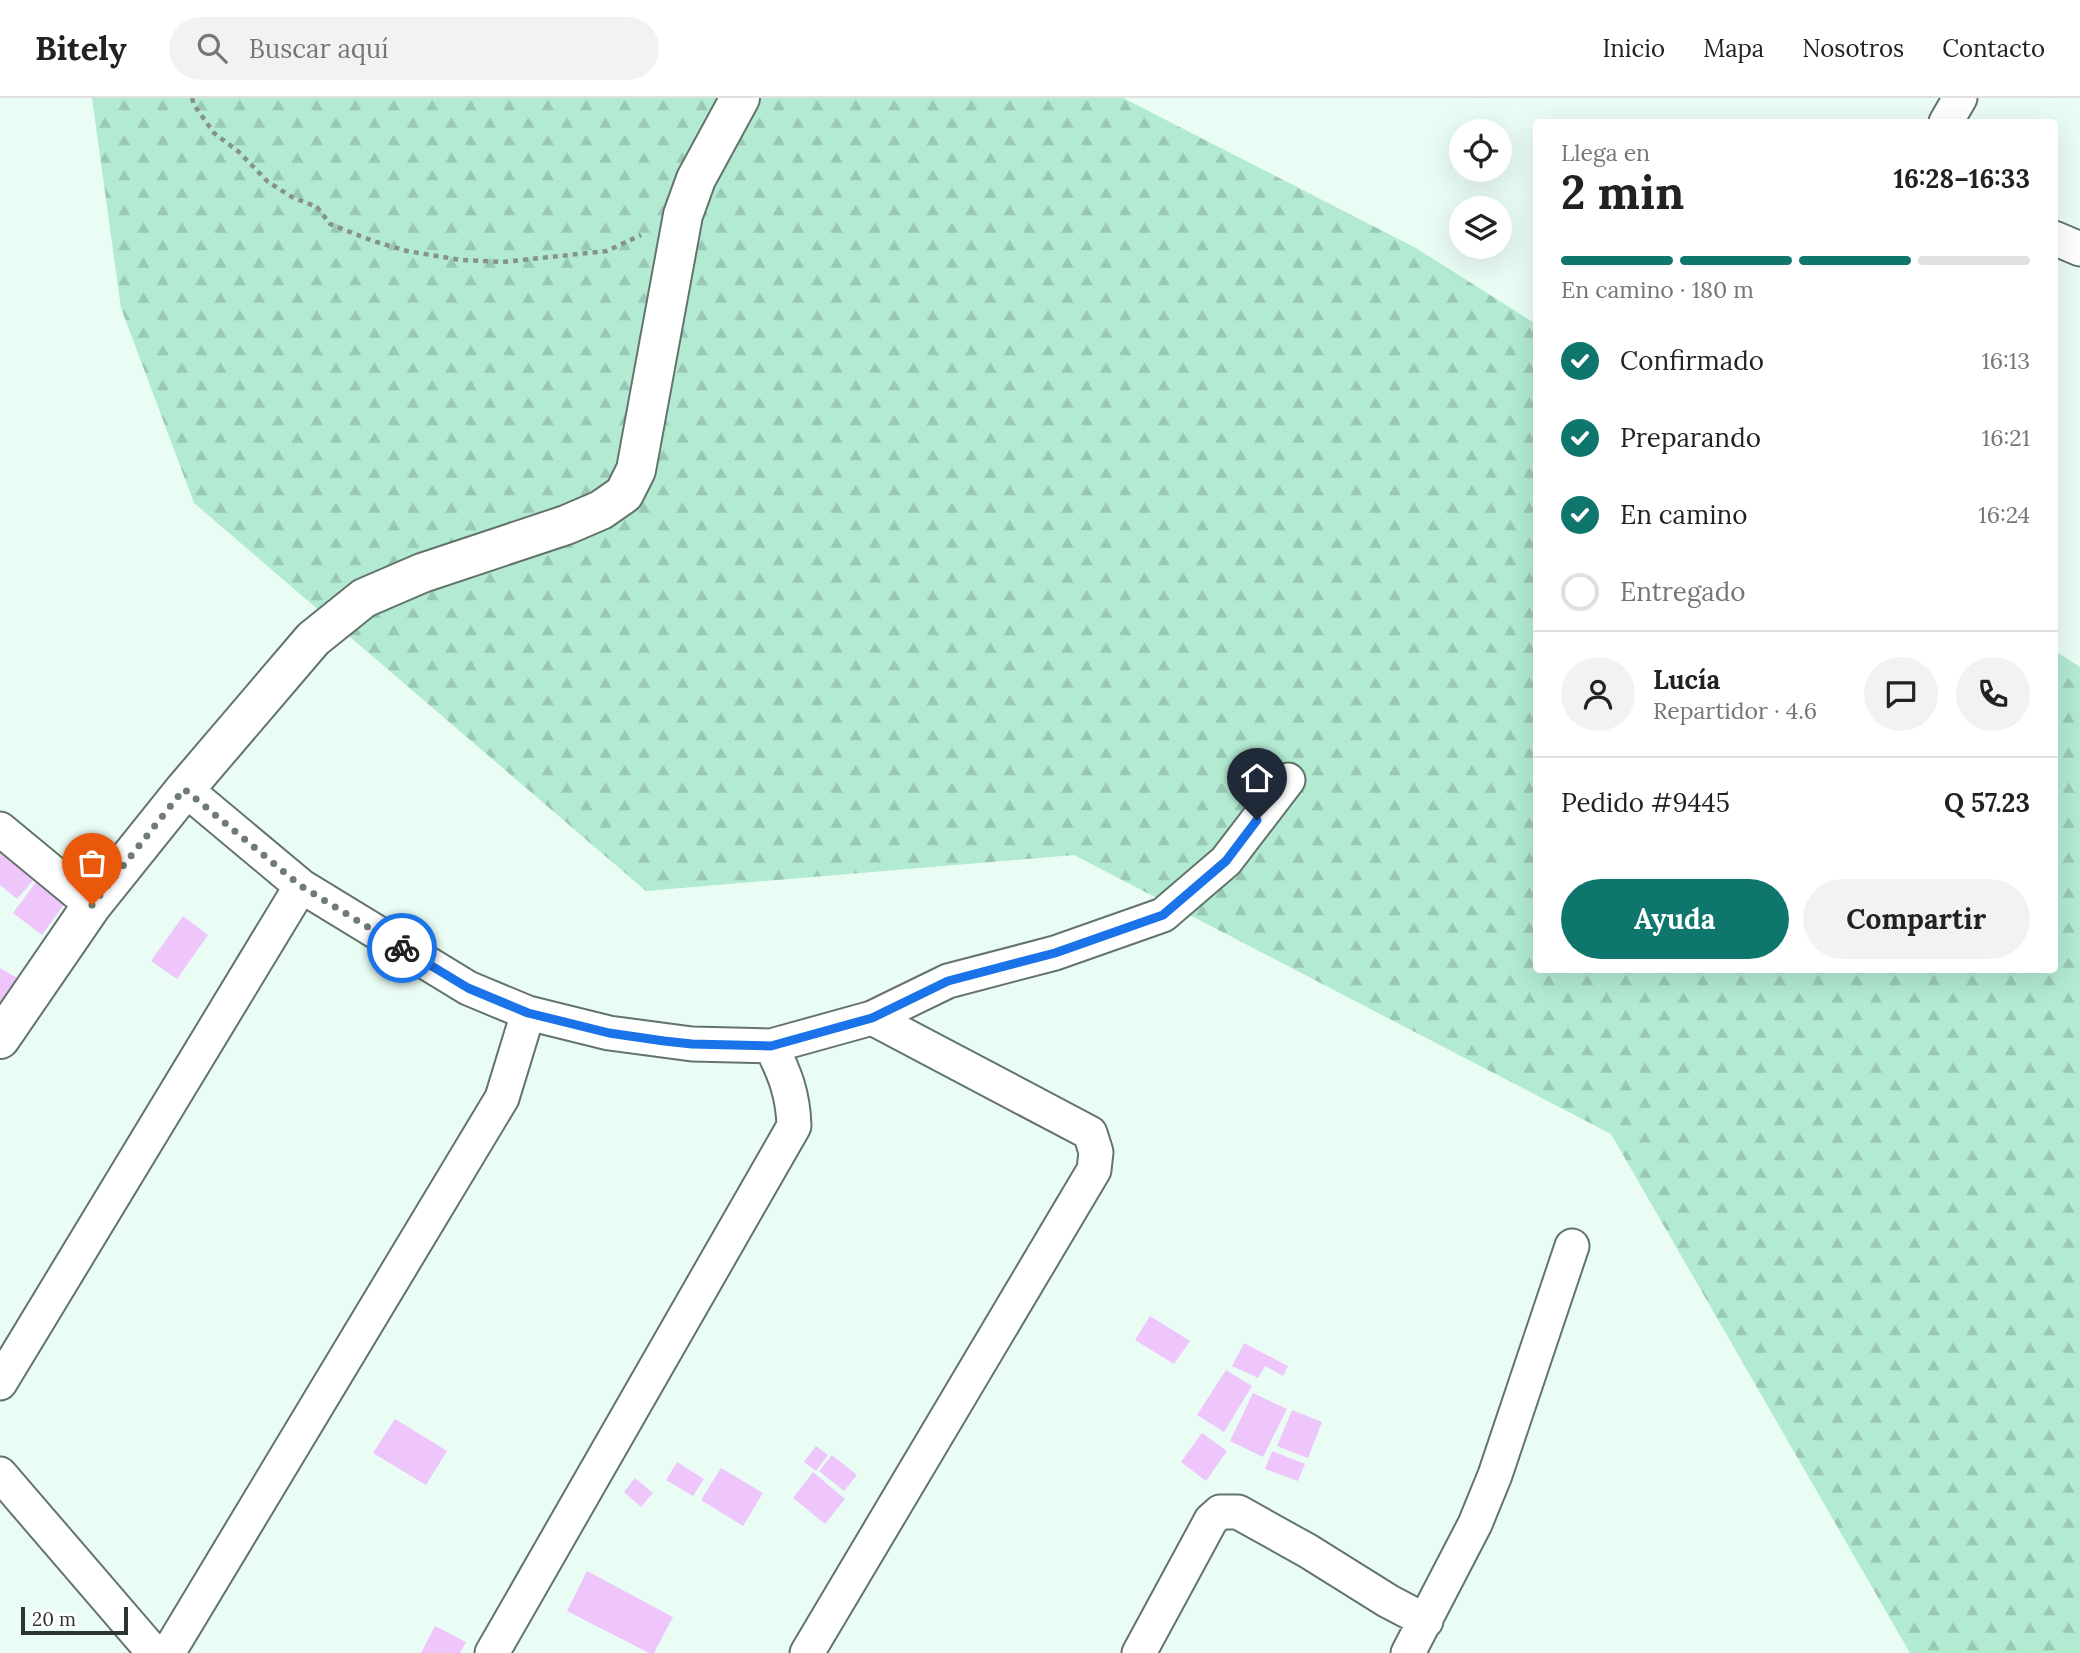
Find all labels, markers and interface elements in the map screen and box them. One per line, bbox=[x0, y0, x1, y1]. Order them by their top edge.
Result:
search box bbox=[169, 17, 659, 80]
text: Bitely bbox=[35, 27, 127, 69]
icon: search bbox=[193, 29, 231, 67]
text: Buscar aquí bbox=[249, 32, 389, 65]
text: Inicio bbox=[1602, 33, 1665, 64]
text: Mapa bbox=[1703, 33, 1764, 64]
text: Nosotros bbox=[1802, 33, 1904, 64]
text: Contacto bbox=[1942, 33, 2045, 64]
map controls bbox=[1449, 119, 1512, 259]
button: locate bbox=[1449, 119, 1512, 182]
text: Llega en bbox=[1561, 138, 1650, 167]
text: 16:28–16:33 bbox=[1893, 162, 2030, 195]
text: 2 min bbox=[1561, 163, 1684, 222]
button: layers bbox=[1449, 196, 1512, 259]
text: En camino · 180 m bbox=[1561, 275, 1754, 304]
icon: check bbox=[1561, 342, 1599, 380]
text: Confirmado bbox=[1620, 344, 1764, 377]
text: 16:13 bbox=[1981, 346, 2030, 375]
icon: check bbox=[1561, 419, 1599, 457]
text: Preparando bbox=[1620, 421, 1761, 454]
text: 16:21 bbox=[1982, 423, 2030, 452]
icon: check bbox=[1561, 496, 1599, 534]
text: En camino bbox=[1620, 498, 1748, 531]
text: 16:24 bbox=[1978, 500, 2030, 529]
text: Entregado bbox=[1620, 575, 1746, 608]
button: person bbox=[1561, 657, 1635, 731]
button: chat bbox=[1864, 657, 1938, 731]
button: phone bbox=[1956, 657, 2030, 731]
text: Lucía bbox=[1653, 663, 1720, 696]
text: Repartidor · 4.6 bbox=[1653, 696, 1817, 725]
pin bbox=[1227, 748, 1287, 820]
icon: home bbox=[1238, 759, 1276, 797]
text: Pedido #9445 bbox=[1561, 786, 1730, 819]
text: Q 57.23 bbox=[1944, 786, 2030, 819]
pin bbox=[62, 833, 122, 905]
icon: bag bbox=[73, 844, 111, 882]
button: Ayuda bbox=[1561, 879, 1789, 959]
button: Compartir bbox=[1803, 879, 2030, 959]
courier bbox=[367, 913, 437, 983]
icon: bike bbox=[383, 929, 421, 967]
scale bar bbox=[21, 1604, 128, 1636]
text: 20 m bbox=[32, 1607, 76, 1631]

